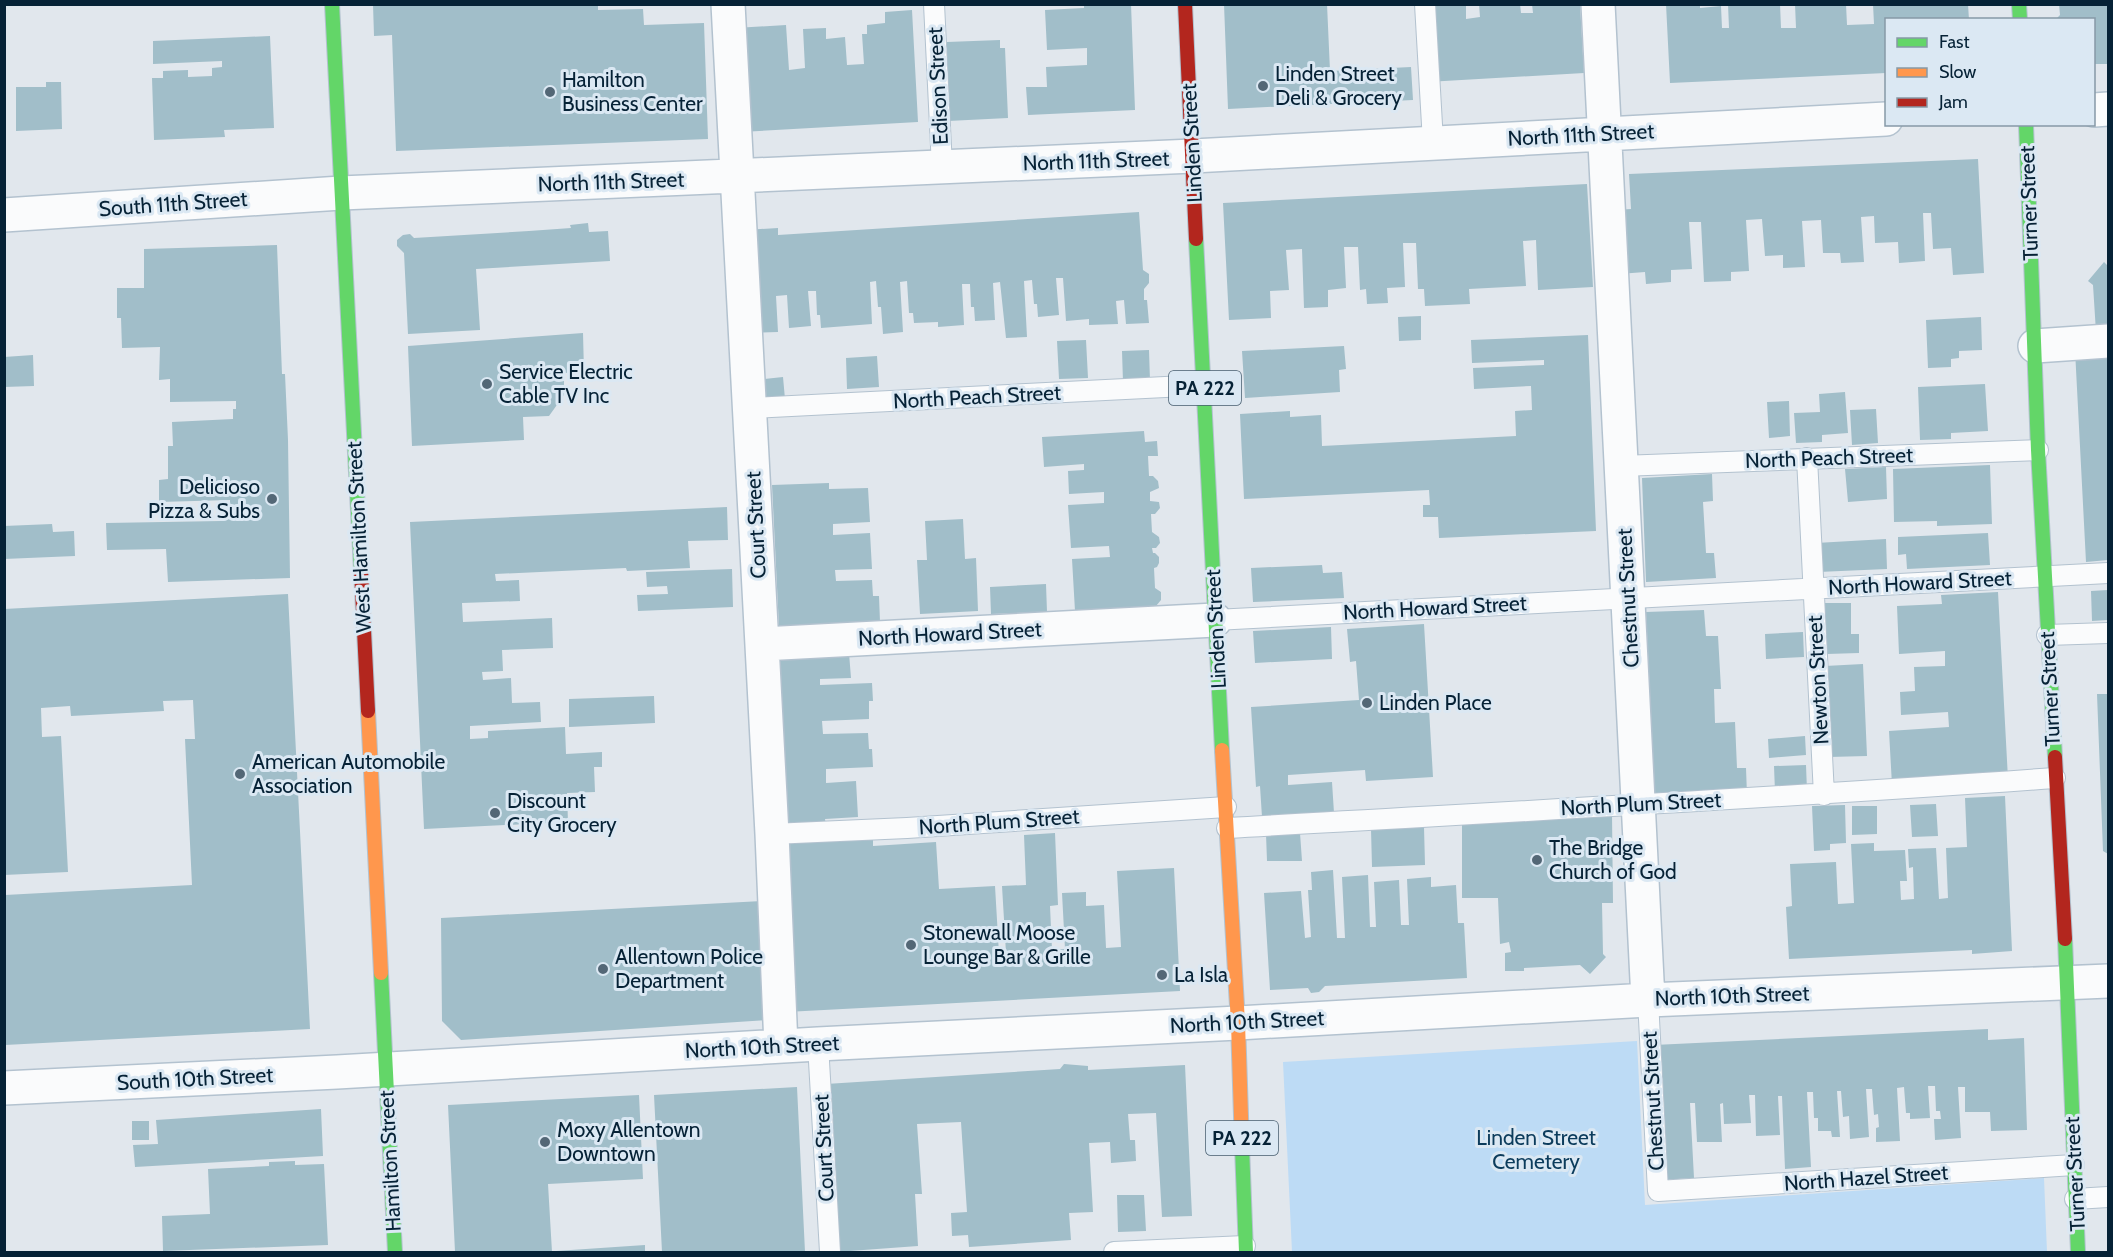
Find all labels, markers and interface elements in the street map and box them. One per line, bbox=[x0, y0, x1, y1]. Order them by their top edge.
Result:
legend bbox=[1885, 18, 2095, 126]
street label: Edison Street bbox=[922, 26, 953, 146]
text: Fast bbox=[1939, 31, 1970, 53]
place label: Linden Street Deli & Grocery bbox=[1275, 61, 1402, 110]
text: Slow bbox=[1939, 61, 1976, 83]
place label: Hamilton Business Center bbox=[562, 67, 703, 116]
marker: Linden Street Deli & Grocery bbox=[1256, 79, 1270, 93]
street label: Linden Street bbox=[1176, 83, 1207, 203]
marker: Hamilton Business Center bbox=[543, 85, 557, 99]
text: Jam bbox=[1938, 91, 1968, 113]
street label: North 11th Street bbox=[1507, 118, 1655, 151]
street label: North 11th Street bbox=[1022, 145, 1170, 176]
street label: Turner Street bbox=[2014, 145, 2043, 261]
street label: North 11th Street bbox=[537, 166, 685, 197]
street label: South 11th Street bbox=[98, 186, 248, 221]
place label: Service Electric Cable TV Inc bbox=[499, 359, 633, 408]
road number: PA 222 bbox=[1169, 371, 1241, 405]
marker: Service Electric Cable TV Inc bbox=[480, 377, 494, 391]
street label: North Peach Street bbox=[892, 380, 1062, 413]
street label: West Hamilton Street bbox=[341, 441, 376, 633]
street label: North Peach Street bbox=[1745, 442, 1913, 473]
street label: Court Street bbox=[740, 471, 771, 579]
place label: Delicioso Pizza & Subs bbox=[148, 474, 260, 523]
marker: Delicioso Pizza & Subs bbox=[265, 492, 279, 506]
street label: Chestnut Street bbox=[1611, 528, 1644, 668]
street label: North Howard Street bbox=[1828, 565, 2012, 600]
street label: Linden Street bbox=[1200, 569, 1231, 689]
street label: North Howard Street bbox=[1343, 590, 1527, 625]
street label: Newton Street bbox=[1802, 615, 1833, 745]
street label: North Howard Street bbox=[858, 616, 1042, 651]
street label: Turner Street bbox=[2034, 631, 2065, 747]
place label: Linden Place bbox=[1379, 690, 1492, 715]
marker: Linden Place bbox=[1360, 696, 1374, 710]
place label: American Automobile Association bbox=[252, 749, 445, 798]
marker: American Automobile Association bbox=[233, 767, 247, 781]
street label: North Plum Street bbox=[1560, 787, 1722, 820]
place label: Discount City Grocery bbox=[507, 788, 617, 837]
street label: North Plum Street bbox=[918, 803, 1080, 840]
marker: Discount City Grocery bbox=[488, 806, 502, 820]
place label: The Bridge Church of God bbox=[1549, 835, 1677, 884]
marker: The Bridge Church of God bbox=[1530, 853, 1544, 867]
place label: Stonewall Moose Lounge Bar & Grille bbox=[923, 920, 1091, 969]
marker: Stonewall Moose Lounge Bar & Grille bbox=[904, 938, 918, 952]
place label: Allentown Police Department bbox=[615, 944, 763, 993]
marker: Allentown Police Department bbox=[596, 962, 610, 976]
place label: La Isla bbox=[1174, 962, 1228, 987]
marker: La Isla bbox=[1155, 968, 1169, 982]
street label: North 10th Street bbox=[1654, 980, 1810, 1011]
street label: North 10th Street bbox=[1169, 1005, 1325, 1038]
street label: North 10th Street bbox=[684, 1030, 840, 1063]
street label: Chestnut Street bbox=[1636, 1031, 1669, 1171]
street label: South 10th Street bbox=[116, 1062, 274, 1095]
street label: Hamilton Street bbox=[373, 1090, 406, 1232]
street label: Court Street bbox=[808, 1094, 839, 1202]
street label: Turner Street bbox=[2059, 1116, 2090, 1232]
place label: Moxy Allentown Downtown bbox=[557, 1117, 701, 1166]
road number: PA 222 bbox=[1206, 1121, 1278, 1155]
park label: Linden Street Cemetery bbox=[1476, 1125, 1596, 1174]
marker: Moxy Allentown Downtown bbox=[538, 1135, 552, 1149]
street label: North Hazel Street bbox=[1783, 1159, 1949, 1196]

